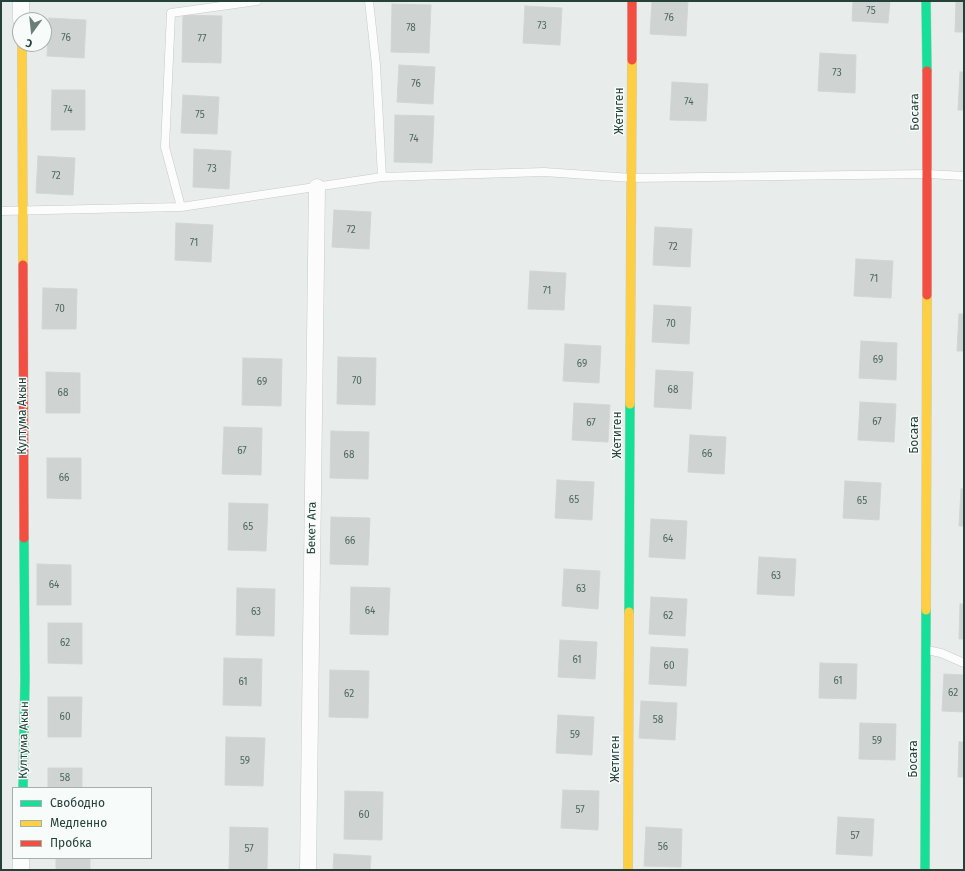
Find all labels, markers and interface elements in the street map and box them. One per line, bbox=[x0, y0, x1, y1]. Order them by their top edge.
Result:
house number: 75 bbox=[866, 5, 876, 17]
north arrow bbox=[12, 12, 52, 52]
house number: 76 bbox=[664, 12, 674, 24]
house number: 73 bbox=[537, 20, 547, 32]
house number: 78 bbox=[406, 22, 416, 34]
house number: 76 bbox=[61, 32, 71, 44]
house number: 77 bbox=[198, 33, 206, 45]
text: С bbox=[24, 36, 34, 50]
house number: 73 bbox=[832, 67, 842, 79]
house number: 76 bbox=[411, 78, 421, 90]
street label: Жетиген bbox=[613, 87, 627, 135]
street label: Босаға bbox=[907, 93, 923, 131]
house number: 74 bbox=[684, 96, 694, 108]
house number: 74 bbox=[63, 104, 73, 116]
house number: 75 bbox=[195, 109, 205, 121]
house number: 74 bbox=[409, 133, 419, 145]
house number: 73 bbox=[207, 163, 217, 175]
house number: 72 bbox=[51, 170, 61, 182]
house number: 72 bbox=[346, 224, 356, 236]
house number: 71 bbox=[190, 237, 198, 249]
house number: 72 bbox=[668, 241, 678, 253]
house number: 71 bbox=[870, 273, 878, 285]
house number: 71 bbox=[543, 285, 551, 297]
house number: 70 bbox=[55, 303, 65, 315]
house number: 70 bbox=[666, 318, 676, 330]
house number: 69 bbox=[873, 354, 883, 366]
house number: 69 bbox=[577, 358, 587, 370]
house number: 70 bbox=[352, 375, 362, 387]
house number: 69 bbox=[257, 376, 267, 388]
street label: Култума Акын bbox=[16, 377, 30, 455]
house number: 68 bbox=[668, 384, 678, 396]
house number: 68 bbox=[58, 387, 68, 399]
street label: Жетиген bbox=[611, 411, 625, 459]
house number: 67 bbox=[872, 416, 882, 428]
street label: Босаға bbox=[908, 416, 922, 454]
house number: 67 bbox=[586, 417, 596, 429]
house number: 67 bbox=[237, 445, 247, 457]
house number: 66 bbox=[702, 448, 712, 460]
house number: 68 bbox=[344, 449, 354, 461]
house number: 66 bbox=[59, 472, 69, 484]
house number: 65 bbox=[569, 494, 579, 506]
house number: 65 bbox=[857, 495, 867, 507]
street label: Бекет Ата bbox=[304, 502, 320, 554]
house number: 65 bbox=[243, 521, 253, 533]
house number: 64 bbox=[663, 533, 673, 545]
house number: 66 bbox=[345, 535, 355, 547]
house number: 63 bbox=[771, 570, 781, 582]
house number: 64 bbox=[49, 579, 59, 591]
house number: 63 bbox=[576, 583, 586, 595]
house number: 64 bbox=[365, 605, 375, 617]
house number: 63 bbox=[251, 606, 261, 618]
house number: 62 bbox=[663, 610, 673, 622]
house number: 62 bbox=[60, 637, 70, 649]
house number: 61 bbox=[572, 654, 582, 666]
house number: 60 bbox=[664, 660, 674, 672]
house number: 61 bbox=[833, 675, 843, 687]
house number: 61 bbox=[238, 676, 248, 688]
house number: 62 bbox=[948, 687, 958, 699]
house number: 62 bbox=[344, 688, 354, 700]
street label: Култума Акын bbox=[16, 701, 32, 779]
house number: 60 bbox=[60, 711, 70, 723]
house number: 58 bbox=[653, 714, 663, 726]
house number: 59 bbox=[570, 729, 580, 741]
street label: Жетиген bbox=[609, 735, 623, 783]
house number: 59 bbox=[872, 735, 882, 747]
street label: Босаға bbox=[907, 740, 921, 778]
house number: 59 bbox=[240, 755, 250, 767]
house number: 58 bbox=[60, 772, 70, 784]
legend bbox=[12, 787, 152, 859]
text: Свободно bbox=[50, 796, 105, 810]
house number: 57 bbox=[575, 804, 585, 816]
house number: 60 bbox=[359, 809, 369, 821]
text: Медленно bbox=[50, 816, 107, 830]
house number: 57 bbox=[850, 830, 860, 842]
text: Пробка bbox=[50, 836, 92, 850]
house number: 56 bbox=[658, 841, 668, 853]
house number: 57 bbox=[244, 843, 254, 855]

